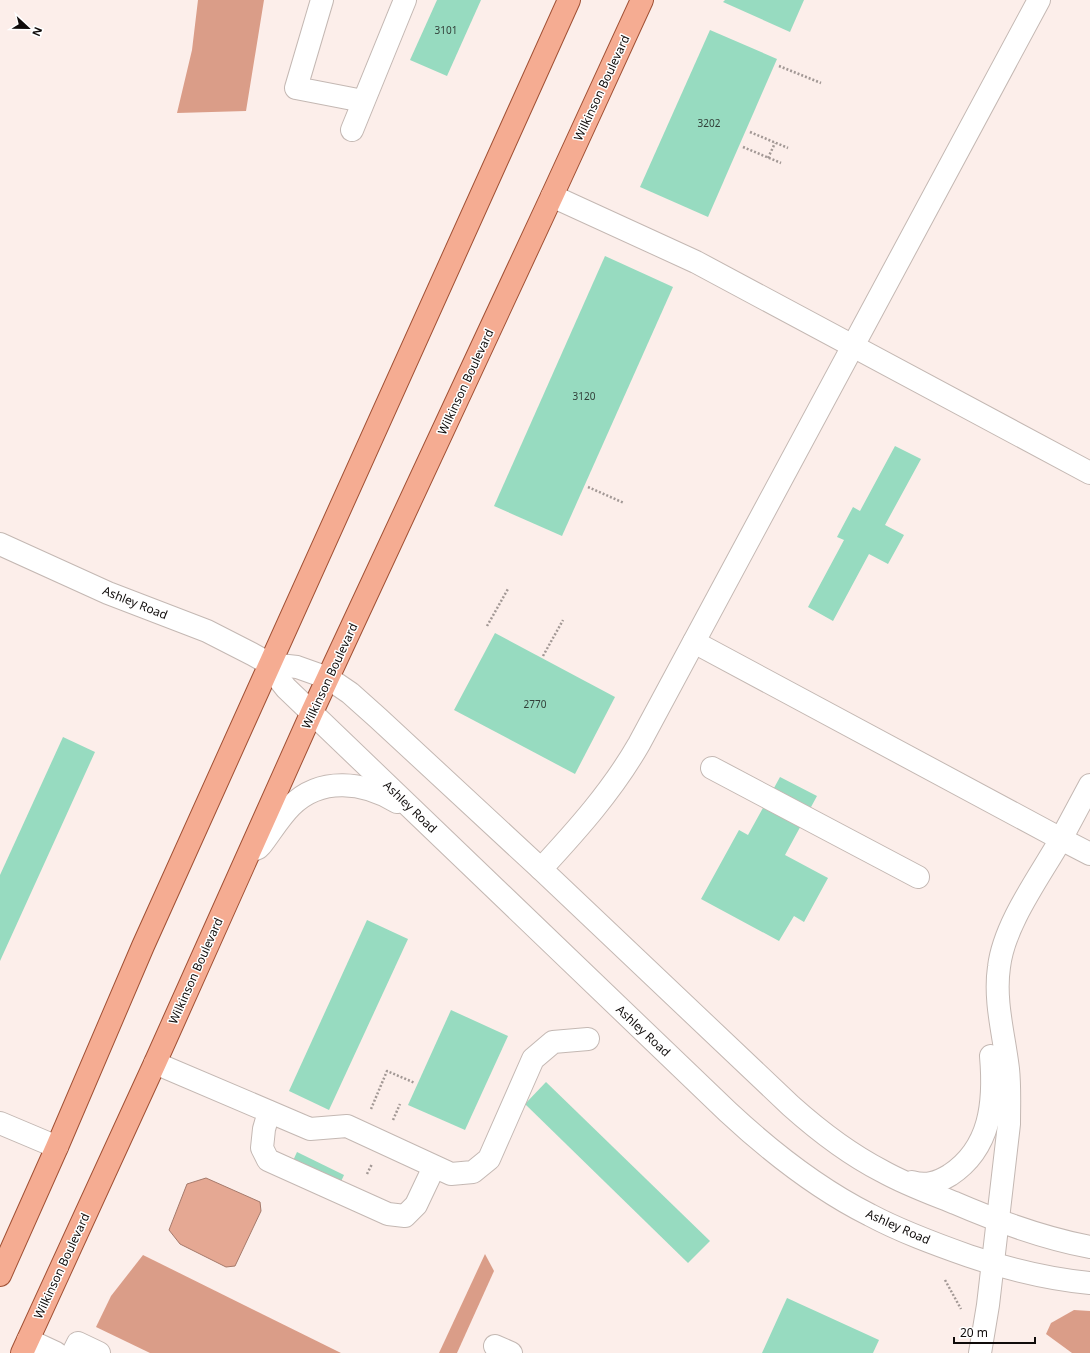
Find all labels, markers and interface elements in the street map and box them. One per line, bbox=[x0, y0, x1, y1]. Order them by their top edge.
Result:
north arrow bbox=[8, 8, 48, 48]
house number: 3101 bbox=[435, 23, 457, 37]
text: N bbox=[29, 25, 46, 39]
street label: Wilkinson Boulevard bbox=[570, 32, 634, 143]
house number: 3202 bbox=[698, 116, 721, 130]
street label: Wilkinson Boulevard bbox=[434, 326, 498, 437]
house number: 3120 bbox=[573, 389, 596, 403]
street label: Ashley Road bbox=[100, 582, 170, 623]
street label: Wilkinson Boulevard bbox=[298, 620, 362, 731]
house number: 2770 bbox=[524, 697, 547, 711]
street label: Ashley Road bbox=[380, 777, 441, 837]
street label: Wilkinson Boulevard bbox=[164, 915, 227, 1027]
street label: Ashley Road bbox=[612, 1001, 674, 1060]
street label: Ashley Road bbox=[863, 1205, 933, 1248]
street label: Wilkinson Boulevard bbox=[30, 1210, 94, 1321]
scale bar bbox=[954, 1319, 1035, 1345]
text: 20 m bbox=[960, 1324, 988, 1341]

